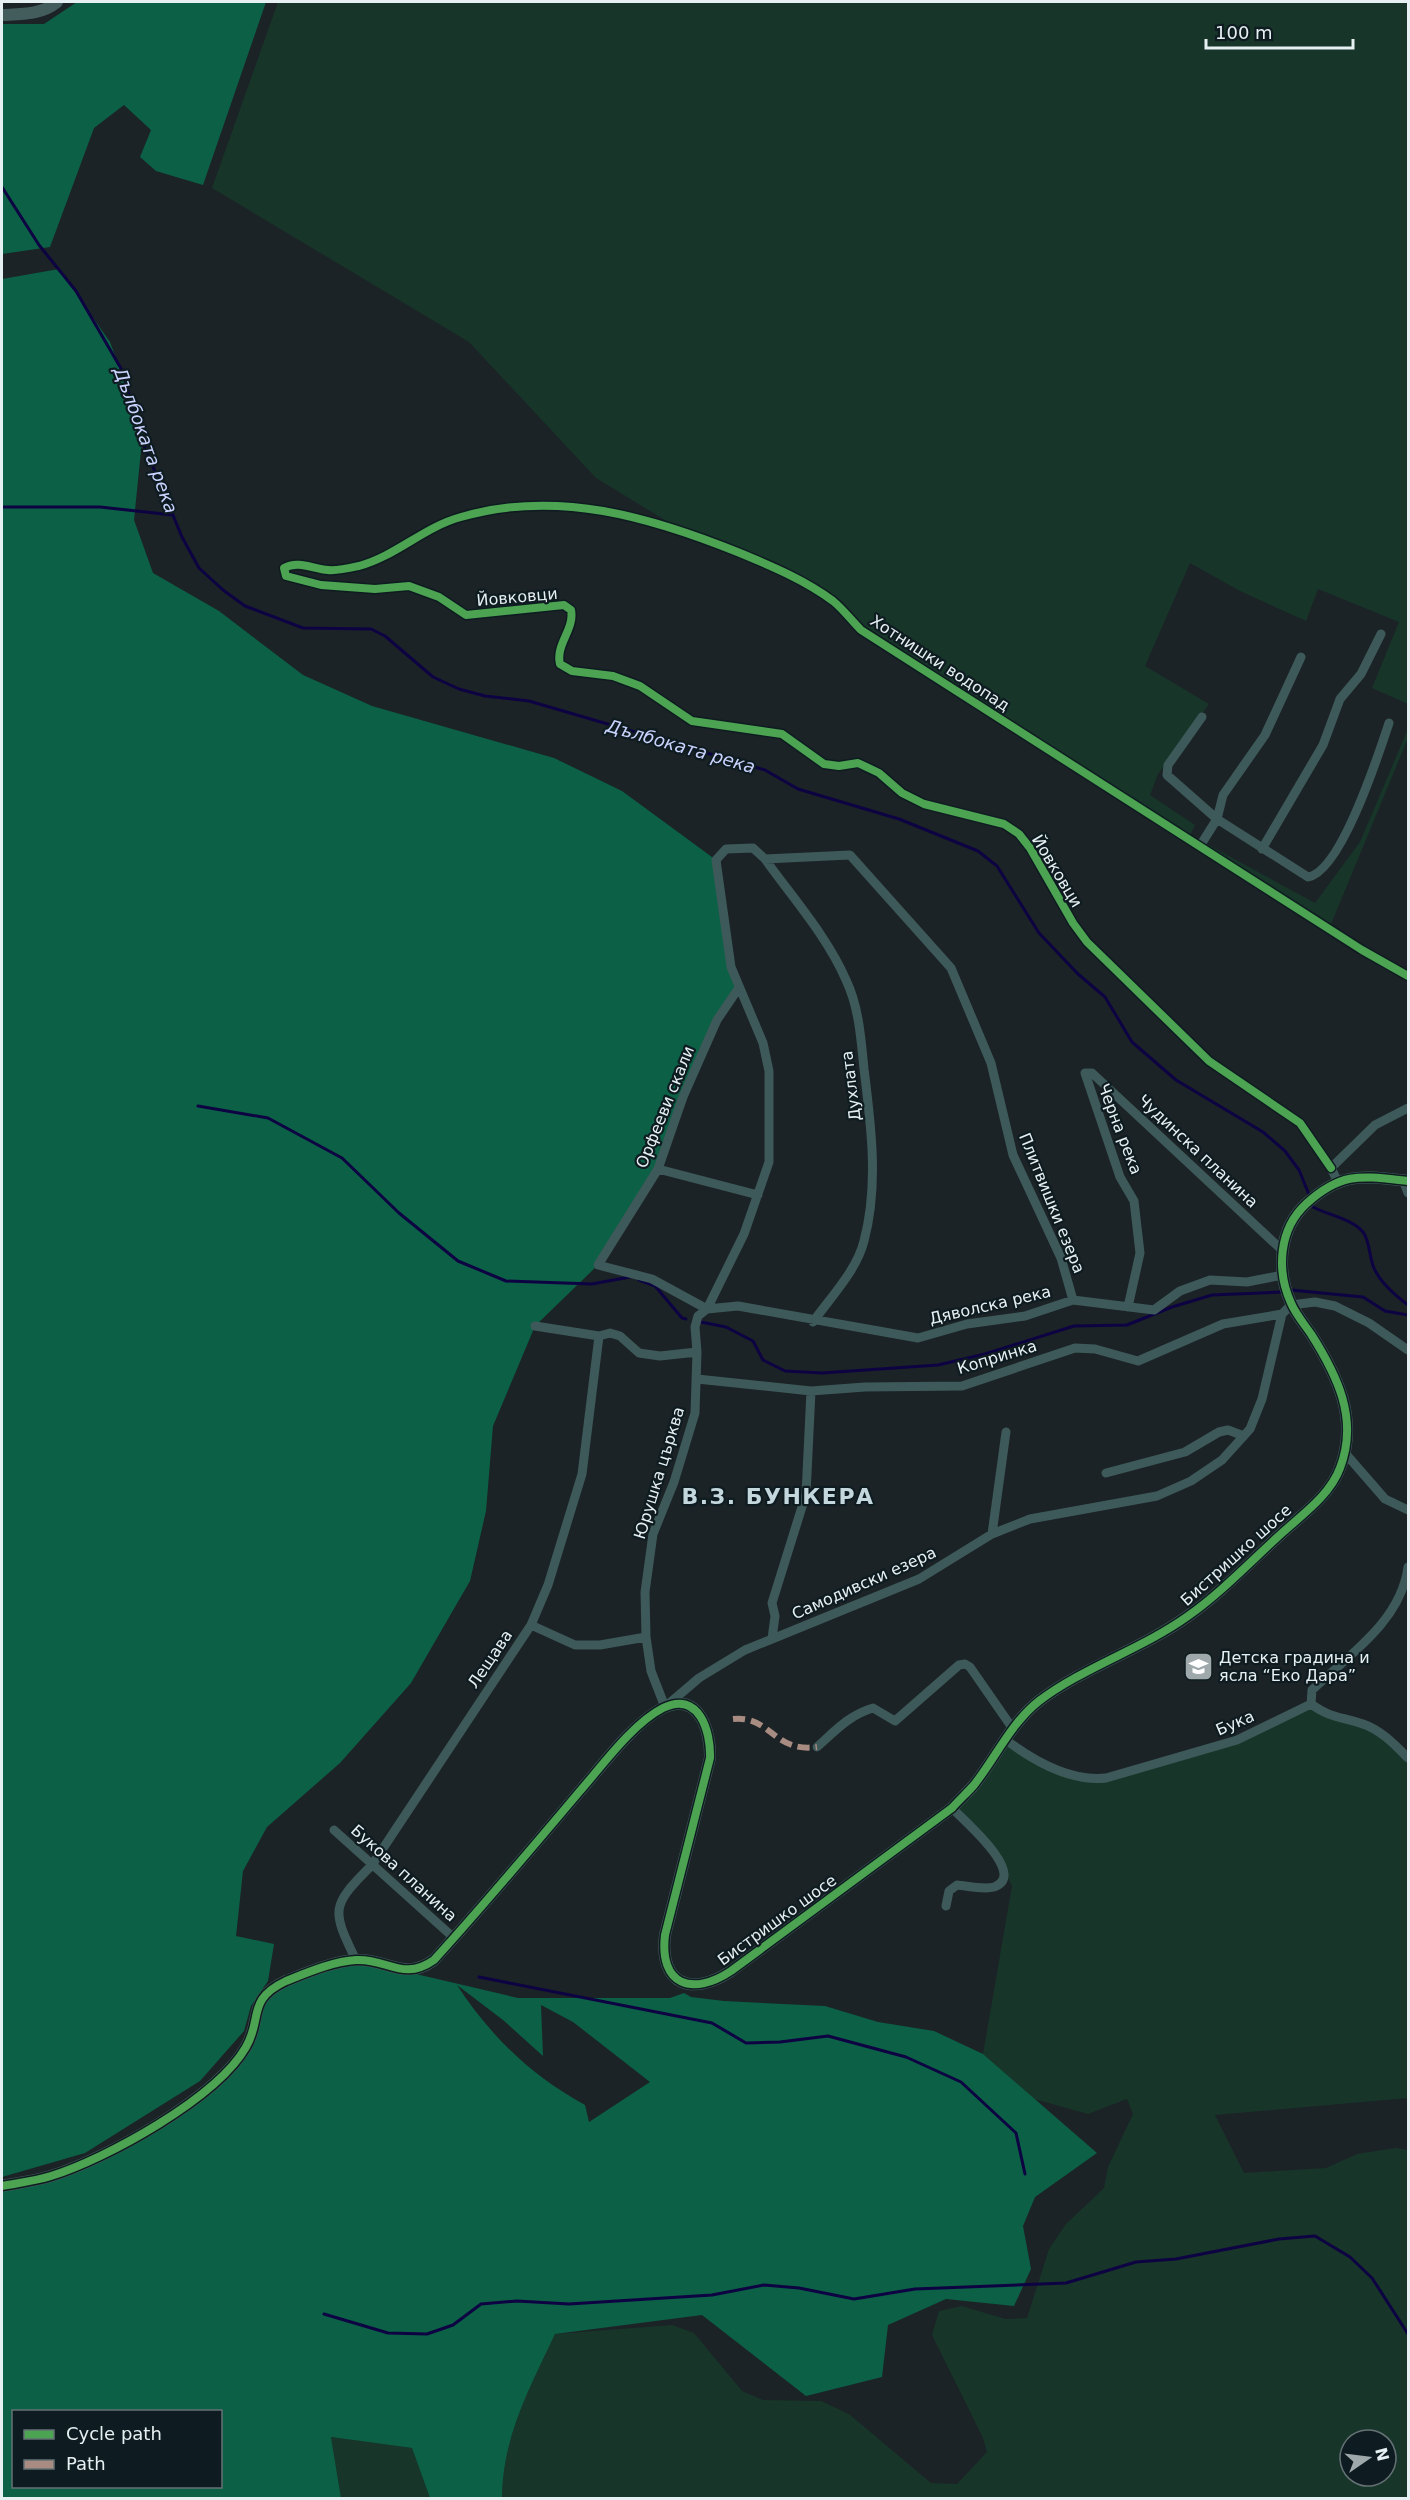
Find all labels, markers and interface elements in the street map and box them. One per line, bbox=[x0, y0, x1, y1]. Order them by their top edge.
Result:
scale bar bbox=[1206, 12, 1353, 50]
text: 100 m bbox=[1215, 22, 1273, 43]
water label: Дълбоката река bbox=[109, 363, 182, 516]
street label: Йовковци bbox=[476, 584, 558, 610]
street label: Хотнишки водопад bbox=[867, 611, 1013, 715]
water label: Дълбоката река bbox=[603, 714, 758, 777]
street label: Йовковци bbox=[1028, 831, 1086, 911]
street label: Орфееви скали bbox=[632, 1043, 698, 1171]
street label: Духлата bbox=[837, 1050, 865, 1122]
street label: Черна река bbox=[1094, 1081, 1146, 1177]
street label: Чудинска планина bbox=[1134, 1090, 1262, 1212]
street label: Плитвишки езера bbox=[1015, 1130, 1089, 1276]
street label: Дяволска река bbox=[927, 1282, 1053, 1328]
street label: Копринка bbox=[955, 1336, 1039, 1378]
street label: Юрушка църква bbox=[630, 1405, 688, 1541]
district label: В.З. БУНКЕРА bbox=[681, 1484, 875, 1509]
street label: Бистришко шосе bbox=[1177, 1500, 1295, 1610]
street label: Самодивски езера bbox=[789, 1543, 939, 1623]
street label: Лещава bbox=[464, 1626, 516, 1692]
place label: Детска градина и ясла “Еко Дара” bbox=[1219, 1648, 1370, 1685]
school or university icon: Детска градина и ясла “Еко Дара” bbox=[1182, 1650, 1214, 1682]
street label: Бука bbox=[1213, 1706, 1257, 1740]
street label: Букова планина bbox=[347, 1820, 461, 1926]
street label: Бистришко шосе bbox=[714, 1870, 840, 1970]
legend bbox=[12, 2410, 222, 2488]
text: Cycle path bbox=[66, 2423, 162, 2444]
north arrow bbox=[1338, 2428, 1398, 2488]
text: N bbox=[1371, 2446, 1393, 2463]
text: Path bbox=[66, 2453, 106, 2474]

